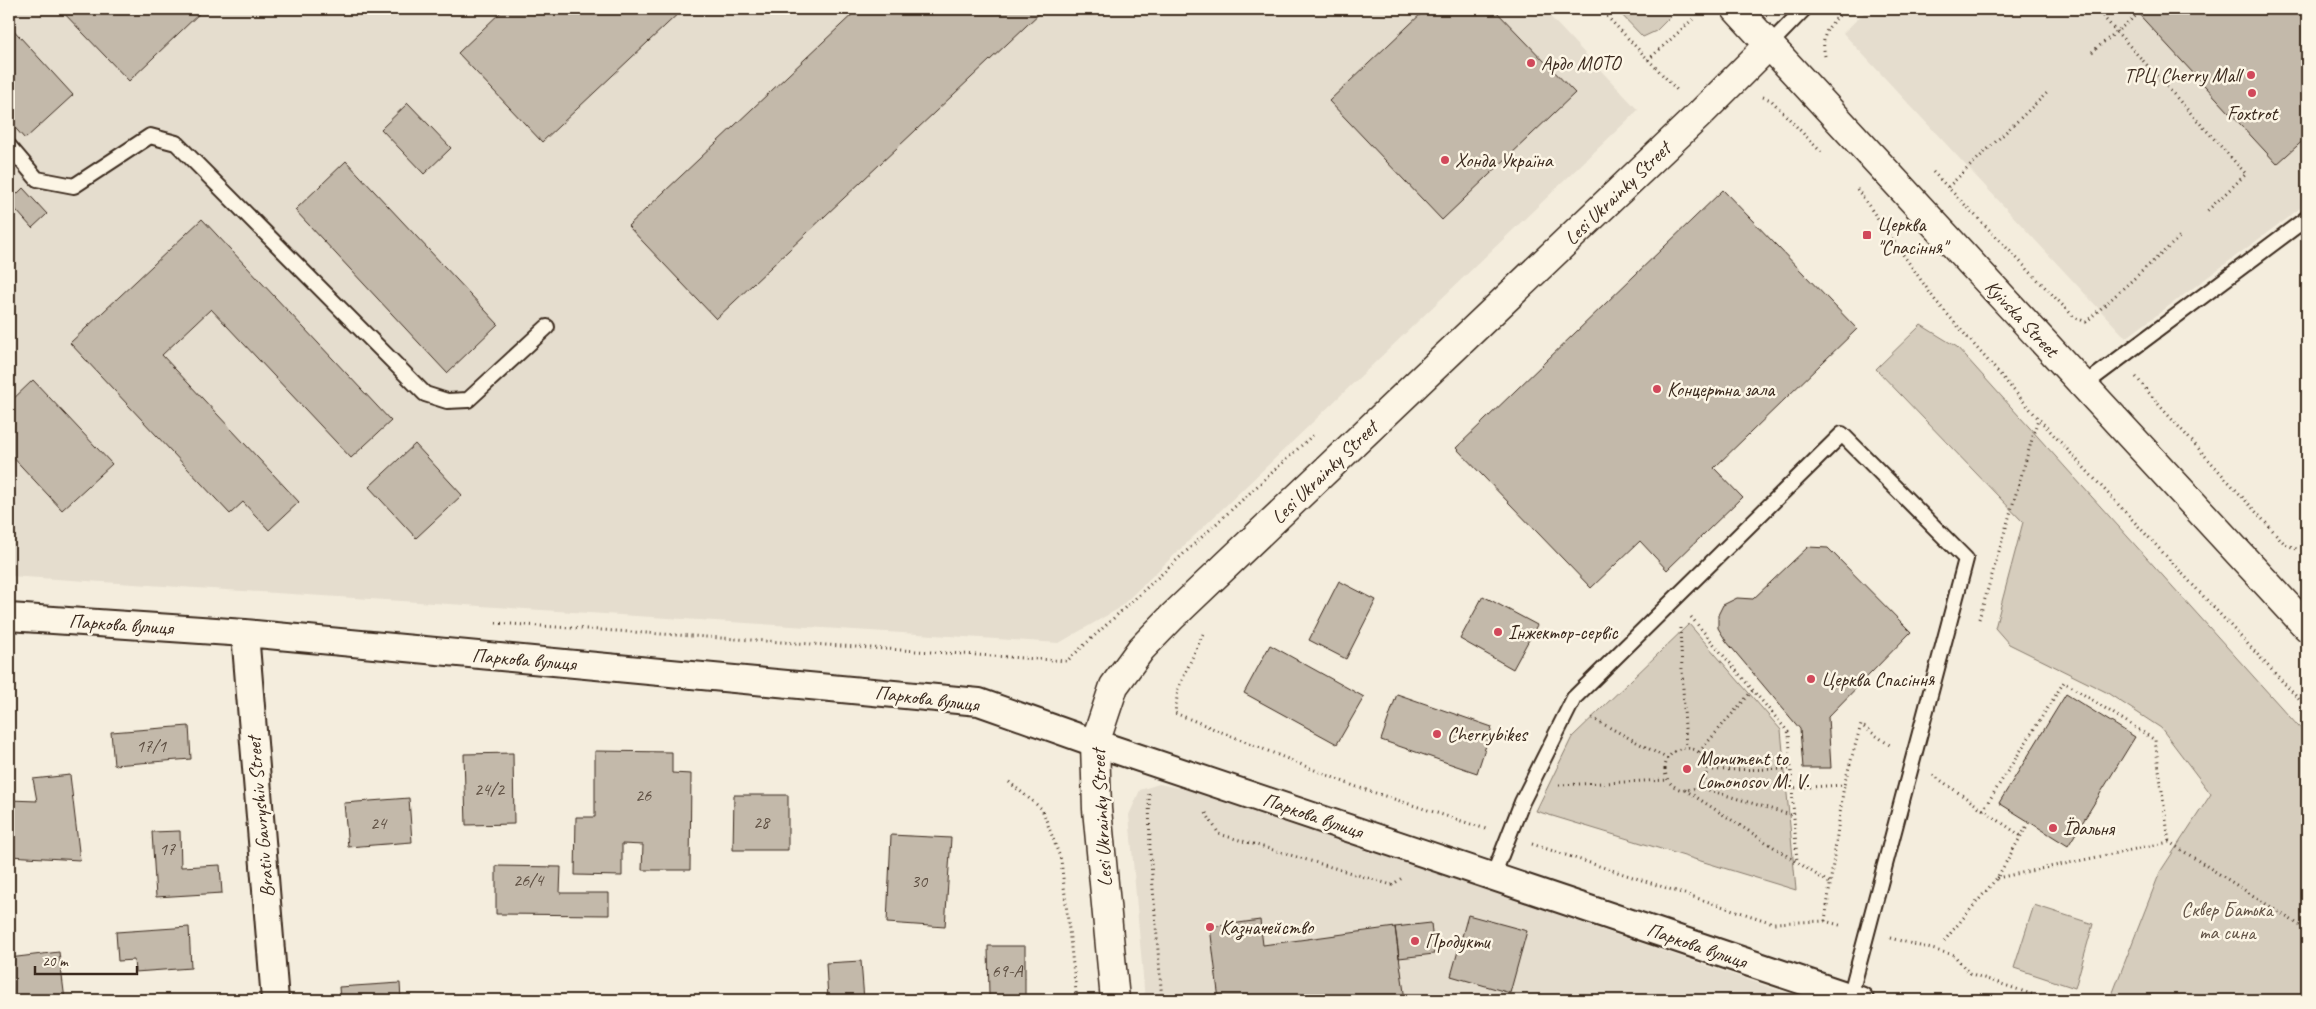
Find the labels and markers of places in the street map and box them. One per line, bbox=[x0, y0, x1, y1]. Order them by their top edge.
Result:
place label: Ардо МОТО bbox=[1541, 51, 1622, 76]
marker: Ардо МОТО bbox=[1525, 57, 1537, 69]
place label: ТРЦ Cherry Mall bbox=[2124, 63, 2245, 88]
marker: ТРЦ Cherry Mall bbox=[2245, 69, 2257, 81]
marker: Foxtrot bbox=[2246, 87, 2258, 99]
place label: Foxtrot bbox=[2227, 101, 2279, 126]
place label: Хонда Україна bbox=[1455, 148, 1554, 173]
marker: Хонда Україна bbox=[1439, 154, 1451, 166]
place label: Церква "Спасіння" bbox=[1877, 212, 1951, 260]
marker: Церква "Спасіння" bbox=[1861, 229, 1873, 241]
place label: Концертна зала bbox=[1667, 377, 1776, 402]
marker: Концертна зала bbox=[1651, 383, 1663, 395]
place label: Інжектор-сервіс bbox=[1508, 620, 1619, 645]
marker: Інжектор-сервіс bbox=[1492, 626, 1504, 638]
place label: Церква Спасіння bbox=[1821, 667, 1935, 692]
marker: Церква Спасіння bbox=[1805, 673, 1817, 685]
place label: Сherrybikes bbox=[1447, 722, 1529, 747]
marker: Сherrybikes bbox=[1431, 728, 1443, 740]
place label: Monument to Lomonosov M. V. bbox=[1697, 746, 1810, 794]
marker: Monument to Lomonosov M. V. bbox=[1681, 763, 1693, 775]
place label: Їдальня bbox=[2063, 816, 2116, 841]
marker: Їдальня bbox=[2047, 822, 2059, 834]
place label: Казначейство bbox=[1220, 915, 1314, 941]
marker: Казначейство bbox=[1204, 921, 1216, 933]
place label: Продукти bbox=[1425, 929, 1491, 954]
marker: Продукти bbox=[1409, 935, 1421, 947]

